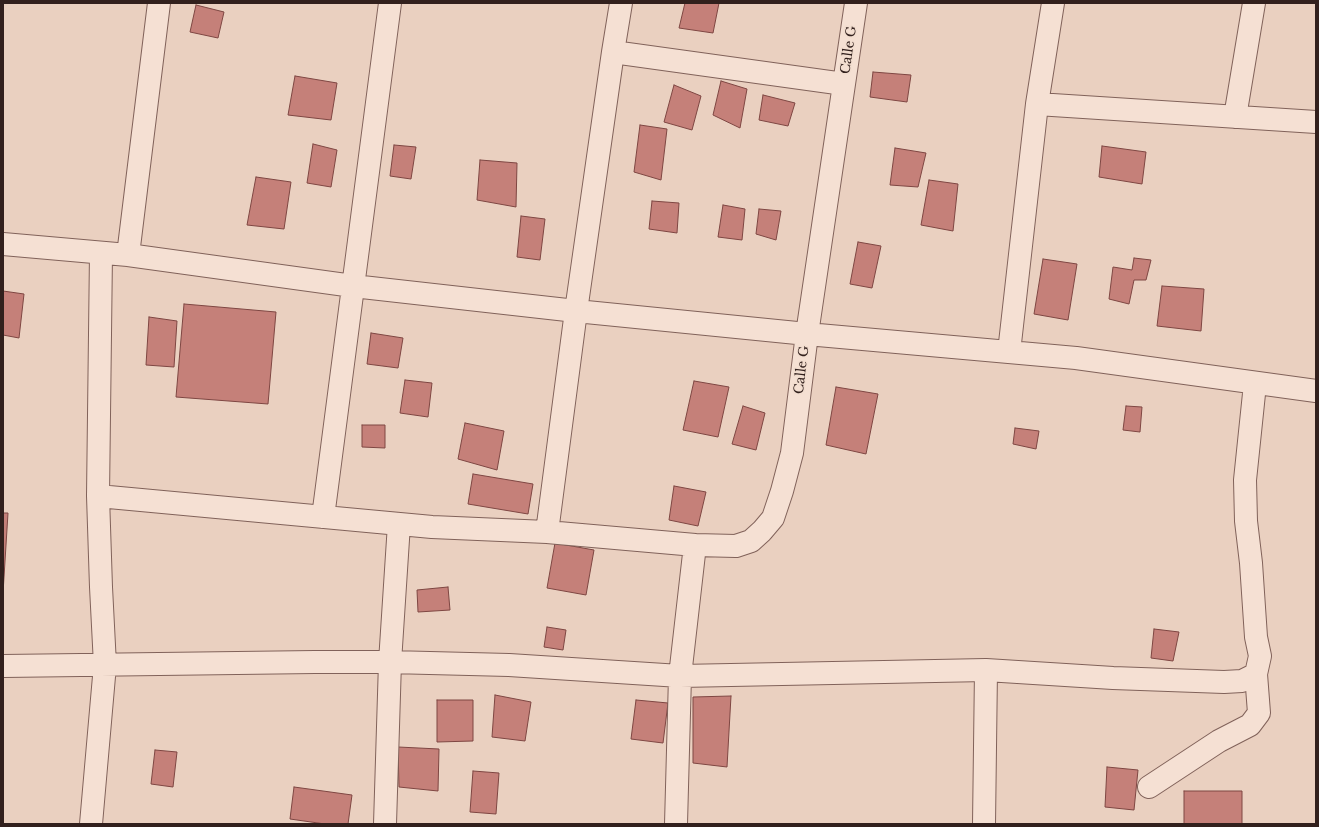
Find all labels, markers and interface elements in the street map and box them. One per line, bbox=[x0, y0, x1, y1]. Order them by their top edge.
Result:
street label: Calle G bbox=[838, 25, 860, 75]
street label: Calle G bbox=[791, 345, 813, 395]

